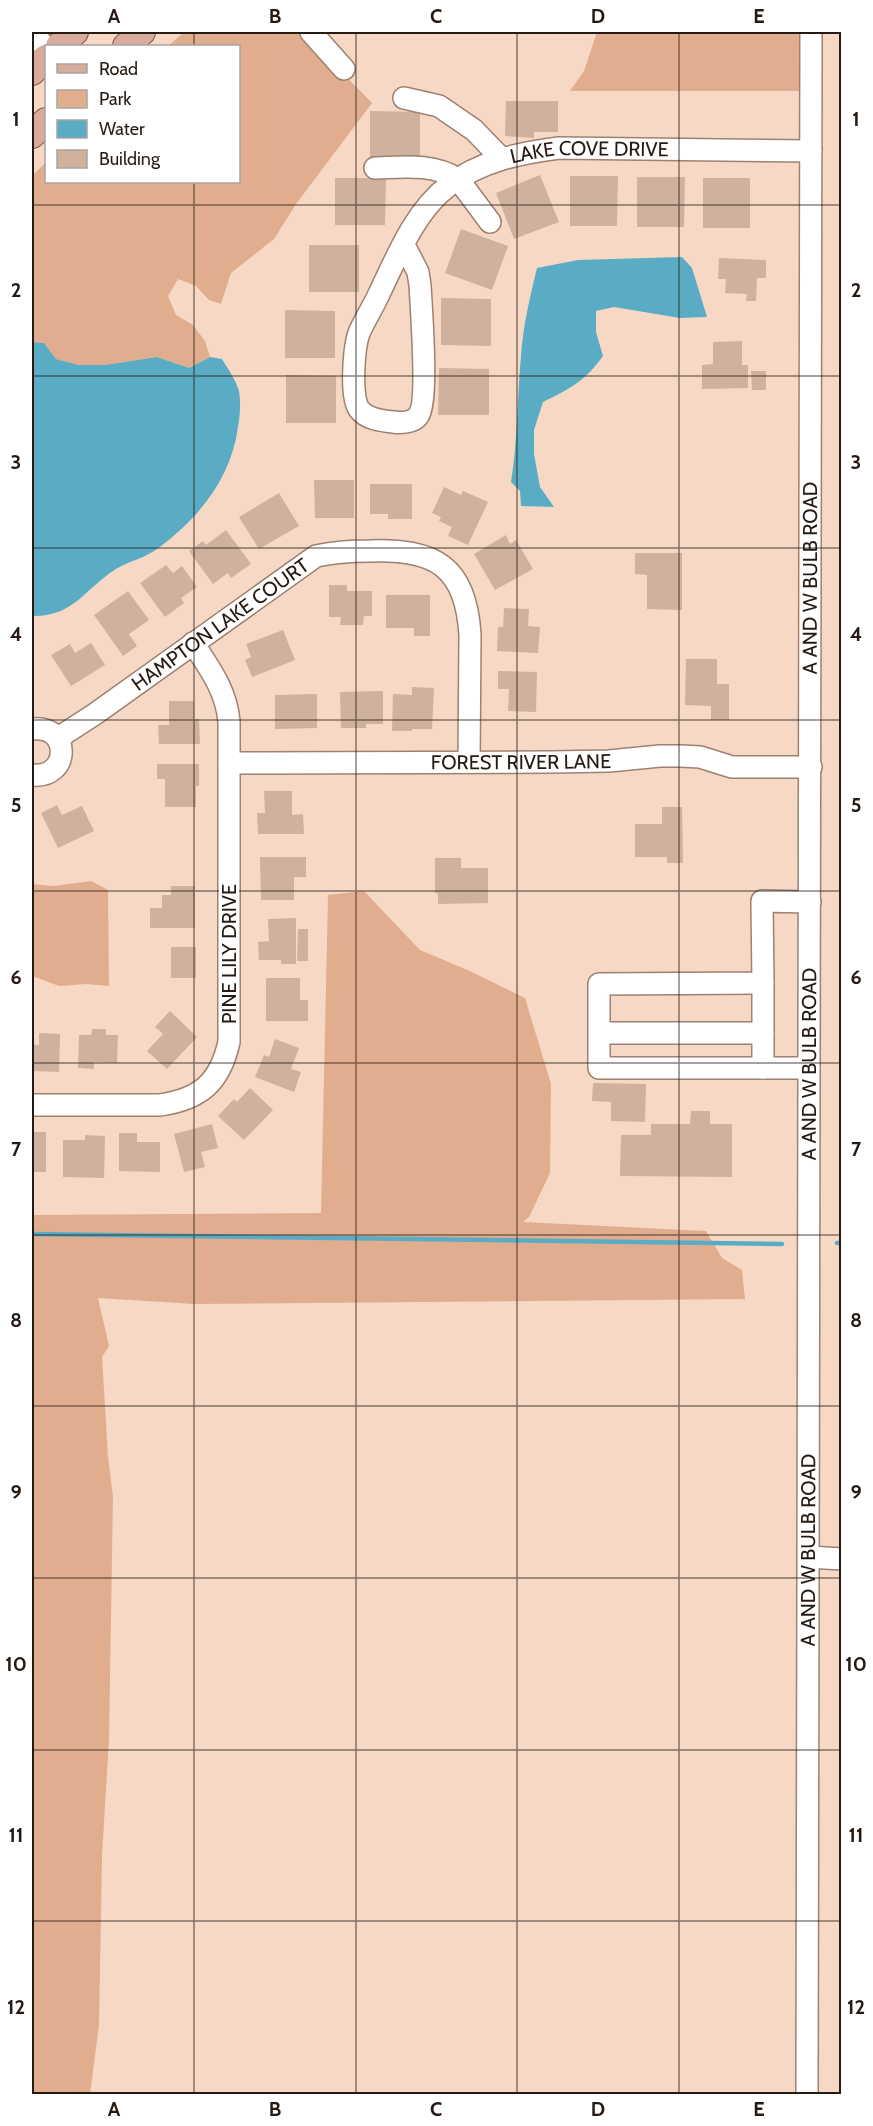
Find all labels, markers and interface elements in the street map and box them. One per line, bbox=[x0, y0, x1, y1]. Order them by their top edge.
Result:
text: A bbox=[108, 4, 121, 28]
text: B bbox=[269, 4, 281, 28]
text: C bbox=[430, 4, 442, 28]
text: D bbox=[591, 4, 605, 28]
text: E bbox=[753, 4, 765, 28]
legend bbox=[45, 45, 240, 183]
text: Road bbox=[99, 58, 138, 80]
text: Park bbox=[99, 88, 132, 110]
text: 1 bbox=[12, 107, 20, 131]
text: 1 bbox=[852, 107, 860, 131]
text: Water bbox=[99, 118, 145, 140]
street label: LAKE COVE DRIVE bbox=[507, 136, 669, 168]
text: Building bbox=[99, 148, 161, 170]
text: 2 bbox=[11, 278, 21, 302]
text: 2 bbox=[851, 278, 861, 302]
text: 3 bbox=[11, 450, 21, 474]
text: 3 bbox=[851, 450, 861, 474]
street label: A AND W BULB ROAD bbox=[798, 482, 822, 674]
street label: HAMPTON LAKE COURT bbox=[127, 553, 314, 696]
text: 4 bbox=[10, 622, 22, 646]
text: 4 bbox=[850, 622, 862, 646]
street label: FOREST RIVER LANE bbox=[431, 749, 611, 774]
text: 5 bbox=[11, 793, 21, 817]
text: 5 bbox=[851, 793, 861, 817]
street label: PINE LILY DRIVE bbox=[217, 884, 241, 1024]
text: 6 bbox=[10, 965, 22, 989]
text: 6 bbox=[850, 965, 862, 989]
street label: A AND W BULB ROAD bbox=[797, 968, 821, 1160]
text: 7 bbox=[11, 1137, 22, 1161]
text: 7 bbox=[851, 1137, 862, 1161]
text: 8 bbox=[10, 1308, 22, 1332]
text: 8 bbox=[850, 1308, 862, 1332]
street label: A AND W BULB ROAD bbox=[796, 1454, 820, 1646]
text: 9 bbox=[10, 1480, 22, 1504]
text: 9 bbox=[850, 1480, 862, 1504]
text: 10 bbox=[5, 1652, 27, 1676]
text: 10 bbox=[845, 1652, 867, 1676]
text: 11 bbox=[9, 1823, 23, 1847]
text: 11 bbox=[849, 1823, 863, 1847]
text: 12 bbox=[7, 1995, 25, 2019]
text: 12 bbox=[847, 1995, 865, 2019]
text: A bbox=[108, 2097, 121, 2121]
text: B bbox=[269, 2097, 281, 2121]
text: C bbox=[430, 2097, 442, 2121]
text: D bbox=[591, 2097, 605, 2121]
text: E bbox=[753, 2097, 765, 2121]

